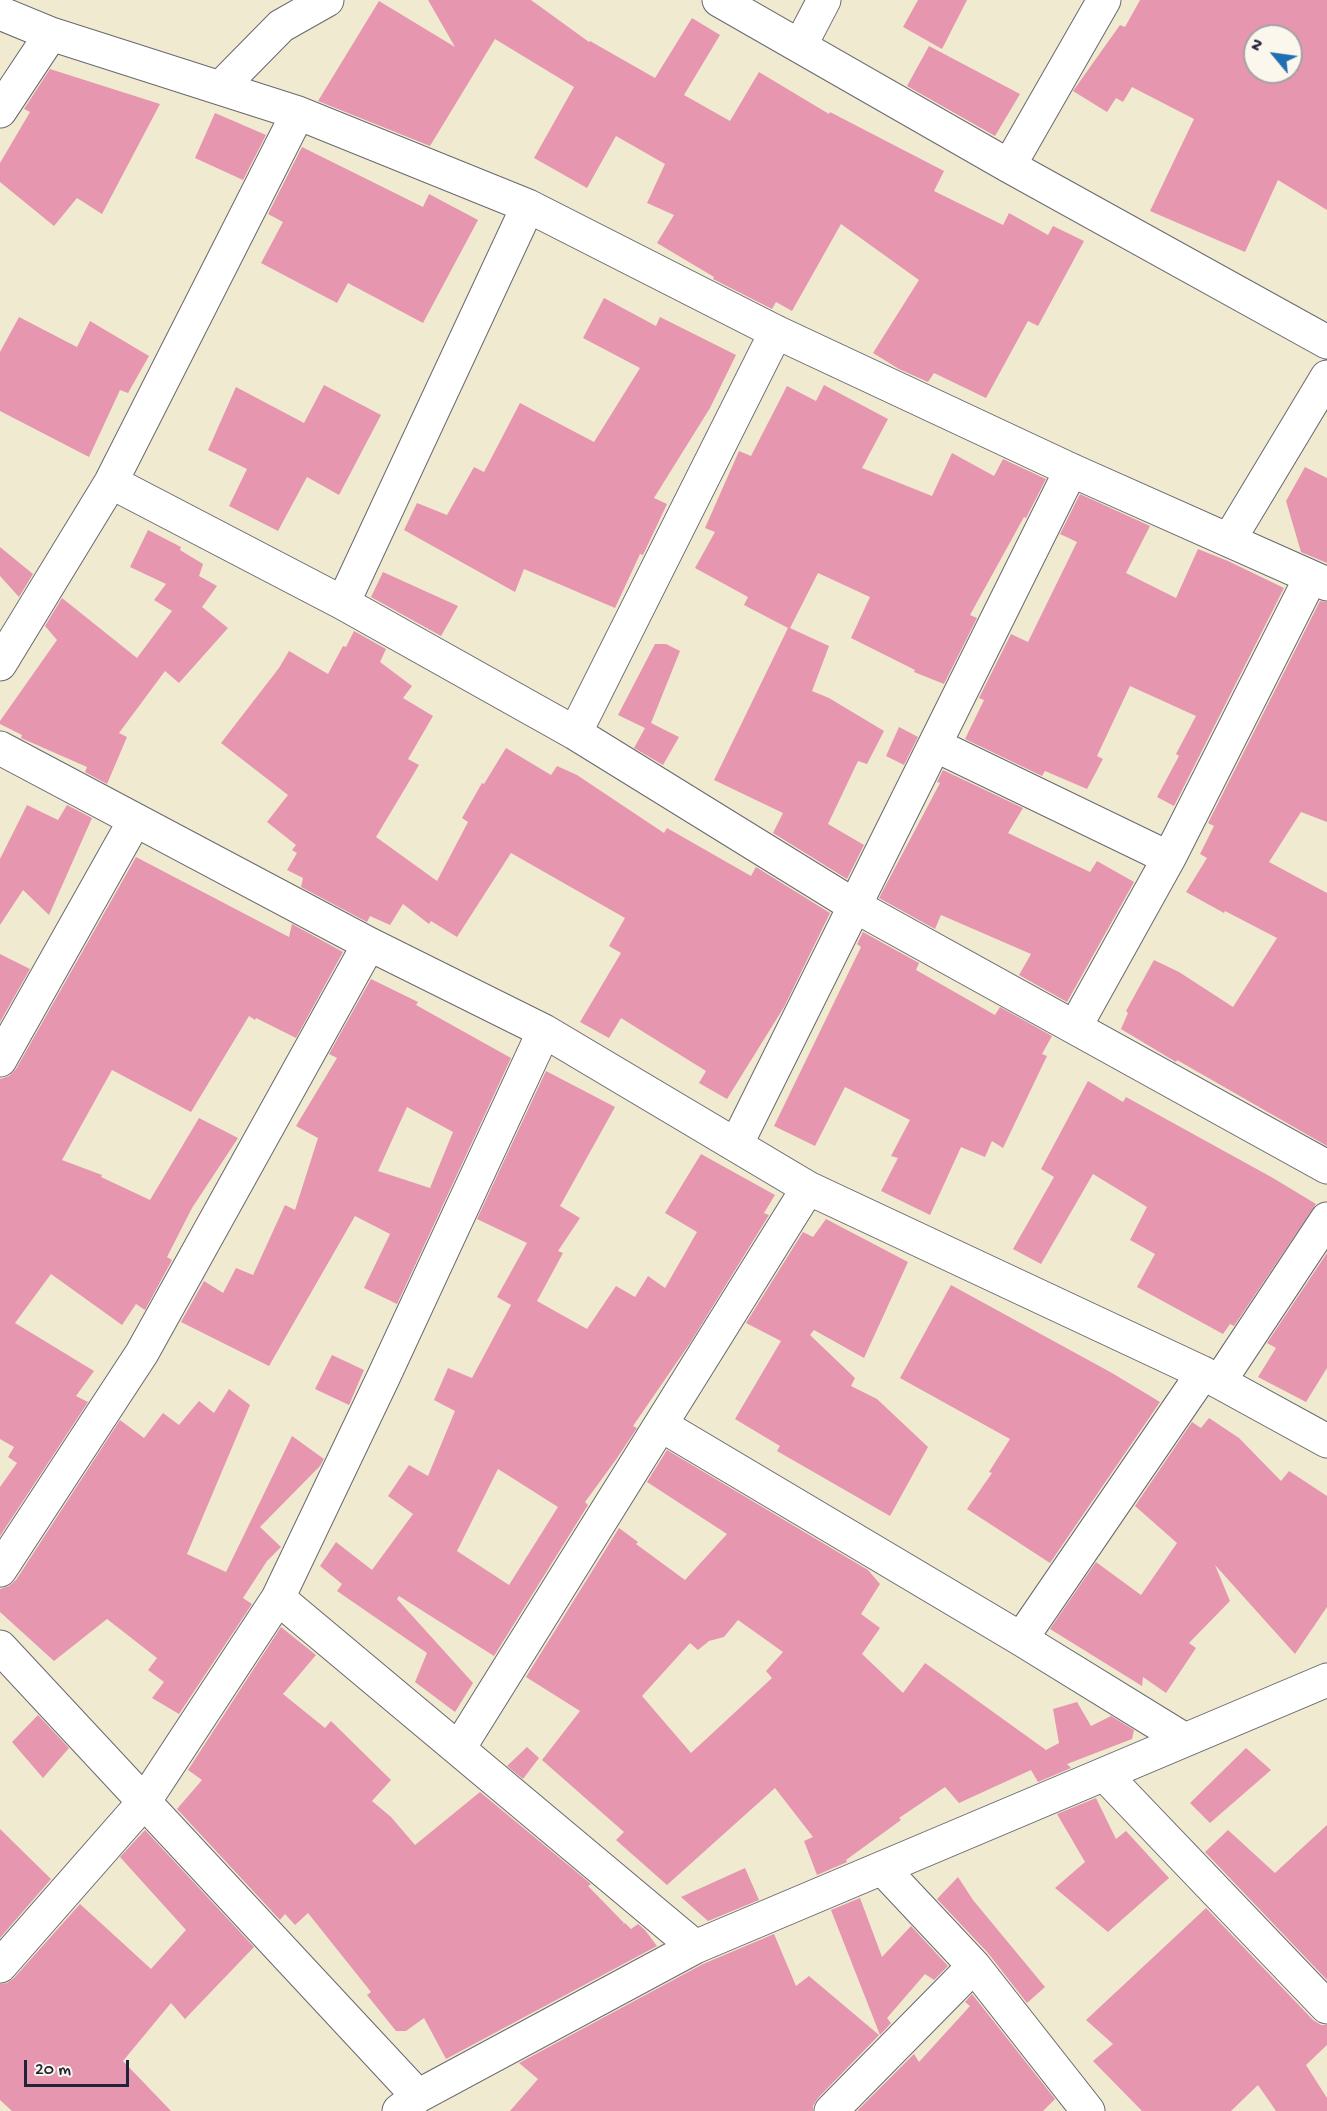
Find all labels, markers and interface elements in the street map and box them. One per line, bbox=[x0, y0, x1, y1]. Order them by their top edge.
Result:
north arrow bbox=[1243, 24, 1303, 84]
text: N bbox=[1248, 37, 1269, 55]
scale bar bbox=[27, 2048, 132, 2086]
text: 20 m bbox=[35, 2060, 71, 2081]

